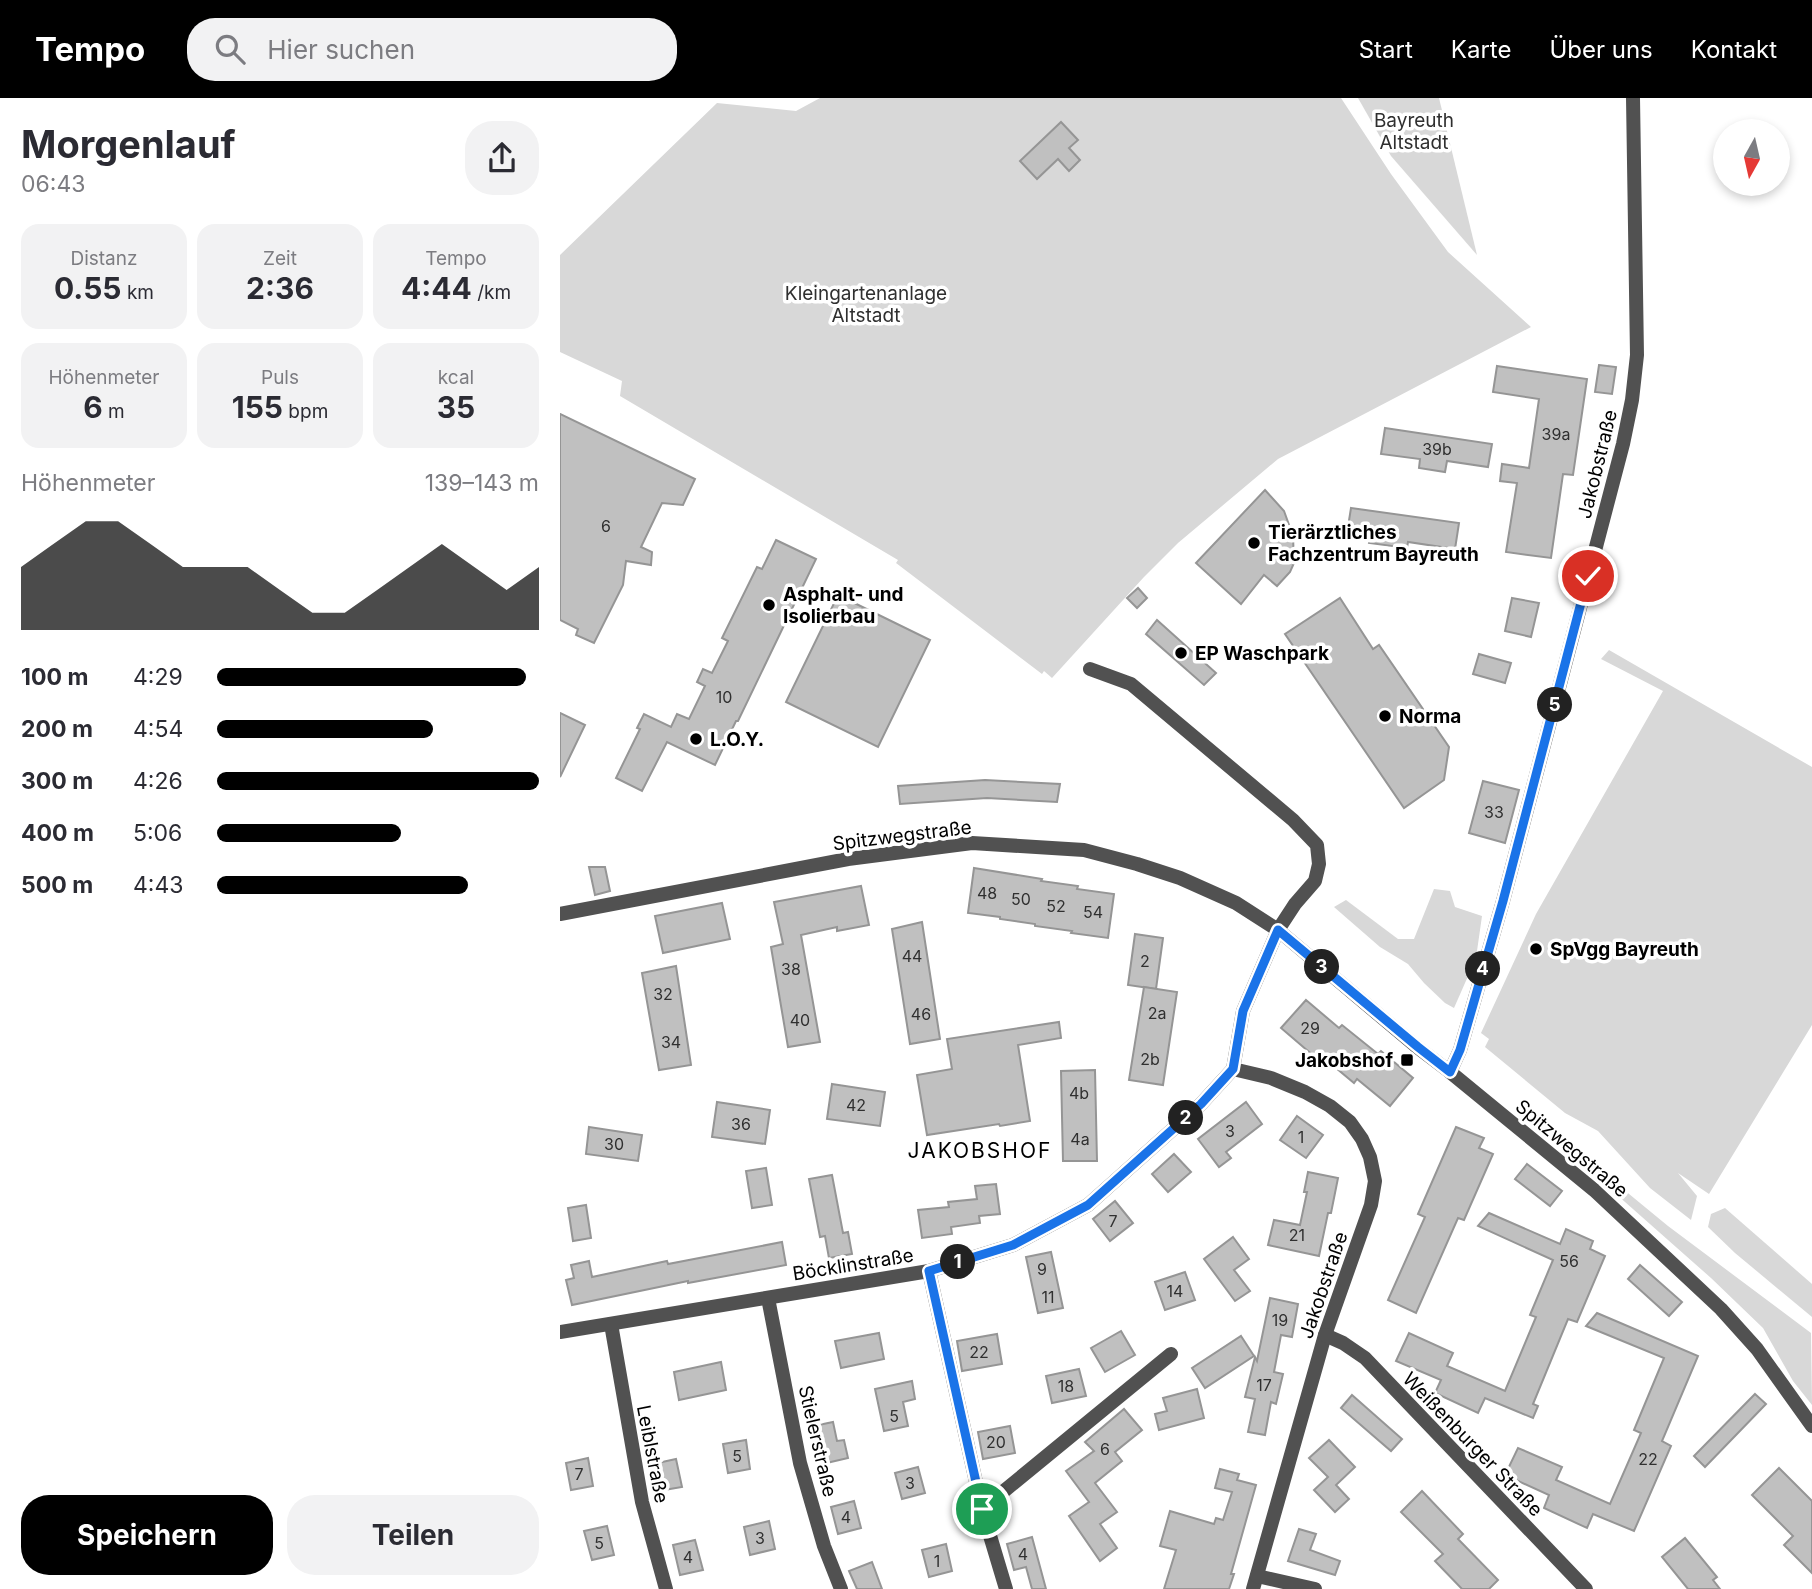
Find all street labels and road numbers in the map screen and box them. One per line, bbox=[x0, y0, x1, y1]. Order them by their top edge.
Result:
street label: Jakobstraße bbox=[1573, 407, 1622, 521]
street label: Spitzwegstraße bbox=[831, 816, 973, 855]
street label: Spitzwegstraße bbox=[1511, 1095, 1633, 1202]
street label: Jakobstraße bbox=[1294, 1229, 1352, 1342]
street label: Böcklinstraße bbox=[791, 1244, 915, 1285]
street label: Weißenburger Straße bbox=[1398, 1368, 1547, 1521]
street label: Stielerstraße bbox=[794, 1383, 842, 1499]
street label: Leiblstraße bbox=[632, 1403, 673, 1505]

